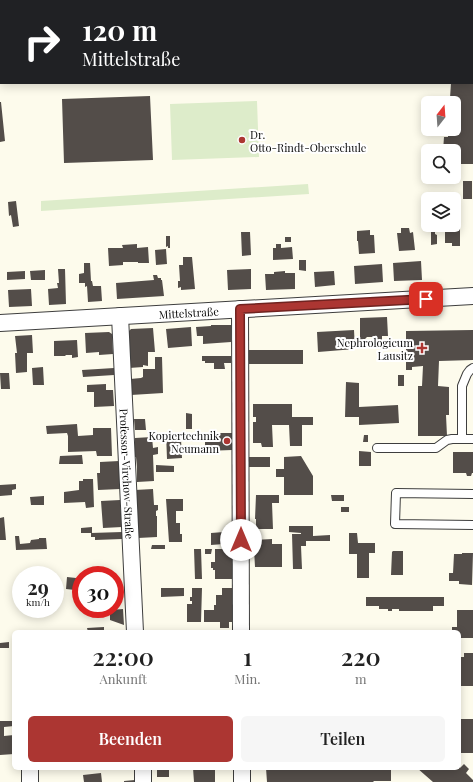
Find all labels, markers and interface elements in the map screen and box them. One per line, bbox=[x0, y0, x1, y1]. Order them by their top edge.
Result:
text: 120 m bbox=[82, 11, 157, 48]
icon: right bbox=[16, 16, 68, 68]
text: Mittelstraße bbox=[82, 47, 180, 71]
north arrow bbox=[421, 96, 461, 136]
map controls bbox=[421, 96, 461, 232]
place label: Dr. Otto-Rindt-Oberschule bbox=[250, 127, 367, 155]
marker: Dr. Otto-Rindt-Oberschule bbox=[237, 135, 247, 145]
button: search bbox=[421, 144, 461, 184]
button: layers bbox=[421, 192, 461, 232]
pin bbox=[409, 282, 443, 316]
icon: arrive bbox=[415, 288, 437, 310]
street label: Mittelstraße bbox=[158, 303, 220, 321]
place label: Nephrologicum Lausitz bbox=[337, 335, 413, 363]
marker: Nephrologicum Lausitz bbox=[416, 342, 428, 354]
street label: Professor-Virchow-Straße bbox=[117, 408, 138, 540]
place label: Kopiertechnik Neumann bbox=[149, 428, 219, 456]
marker: Kopiertechnik Neumann bbox=[222, 436, 232, 446]
position arrow bbox=[220, 519, 262, 561]
speed limit sign: 30 bbox=[72, 566, 124, 618]
text: 29 bbox=[27, 573, 49, 600]
text: km/h bbox=[26, 595, 50, 609]
text: 22:00 bbox=[92, 640, 154, 672]
text: 1 bbox=[243, 640, 252, 672]
text: 220 bbox=[341, 640, 381, 672]
text: Ankunft bbox=[100, 670, 147, 687]
text: Min. bbox=[234, 670, 261, 687]
text: m bbox=[355, 670, 367, 687]
button: Beenden bbox=[28, 716, 233, 762]
button: Teilen bbox=[241, 716, 445, 762]

